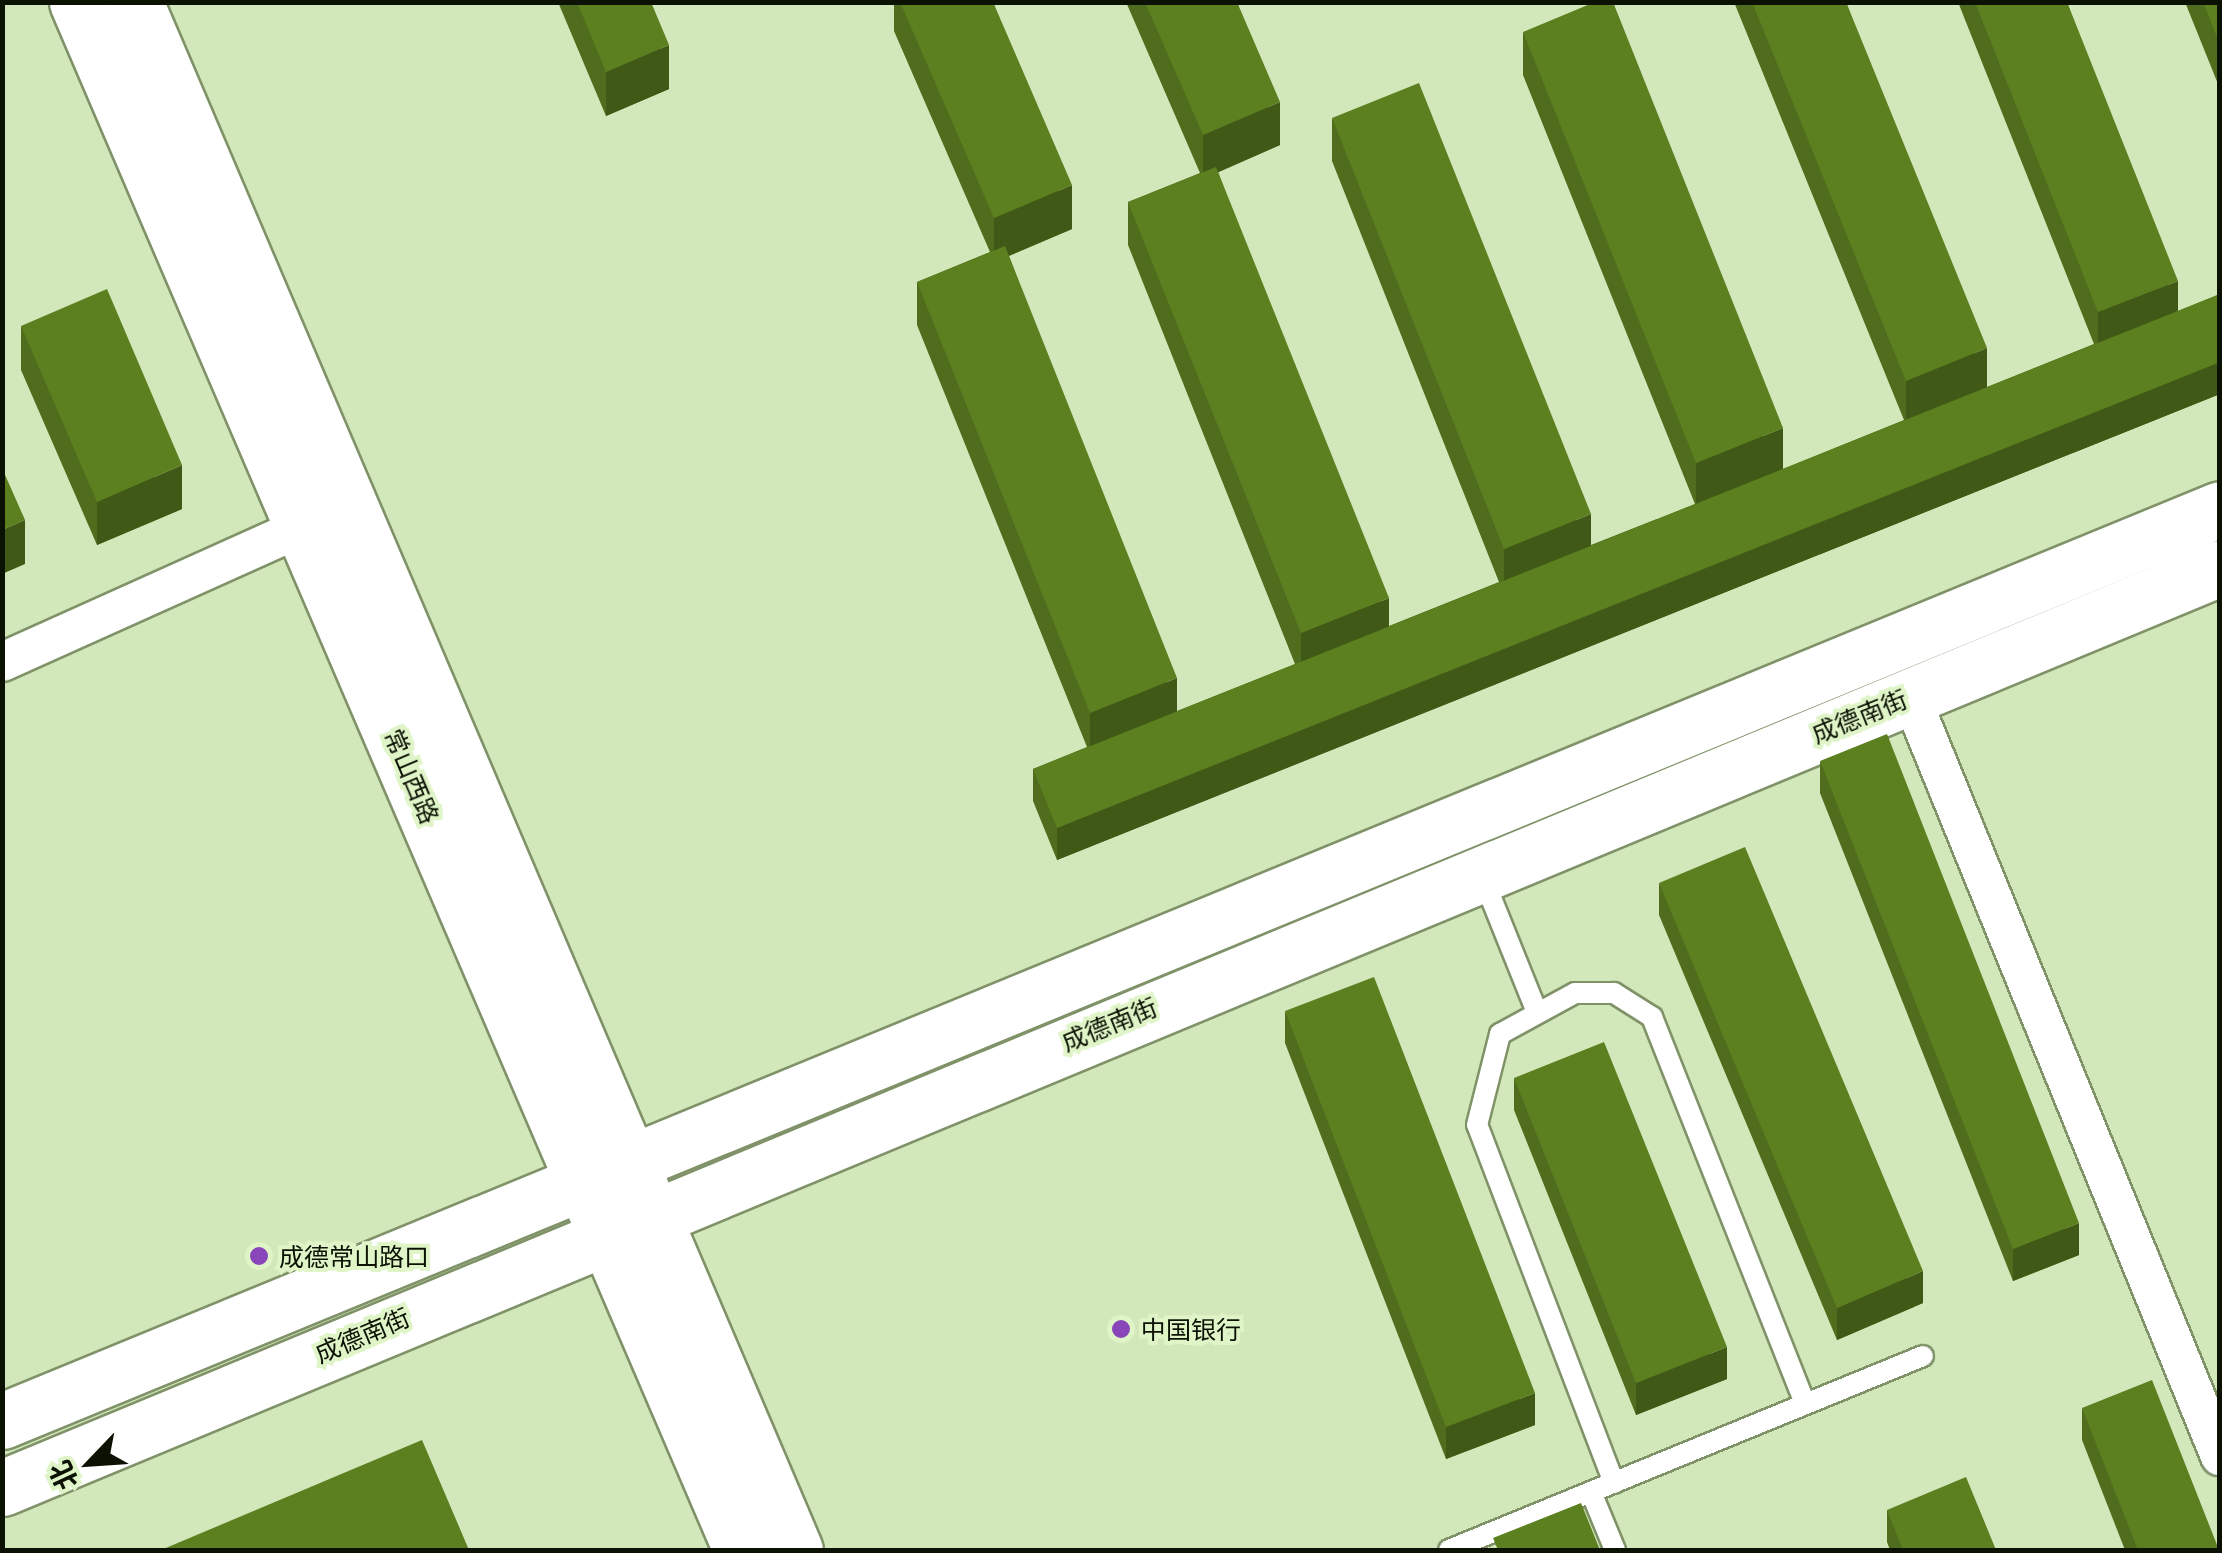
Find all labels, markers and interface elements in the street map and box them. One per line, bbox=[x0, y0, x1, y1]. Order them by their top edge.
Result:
street label: 成德南街 bbox=[1807, 683, 1911, 749]
street label: 常山西路 bbox=[379, 724, 445, 828]
street label: 成德南街 bbox=[1057, 991, 1161, 1057]
place label: 成德常山路口 bbox=[279, 1241, 429, 1271]
marker: 成德常山路口 bbox=[248, 1245, 270, 1267]
street label: 成德南街 bbox=[310, 1302, 414, 1368]
place label: 中国银行 bbox=[1141, 1314, 1241, 1344]
marker: 中国银行 bbox=[1110, 1318, 1132, 1340]
north arrow bbox=[40, 1413, 140, 1513]
text: 北 bbox=[40, 1455, 86, 1496]

